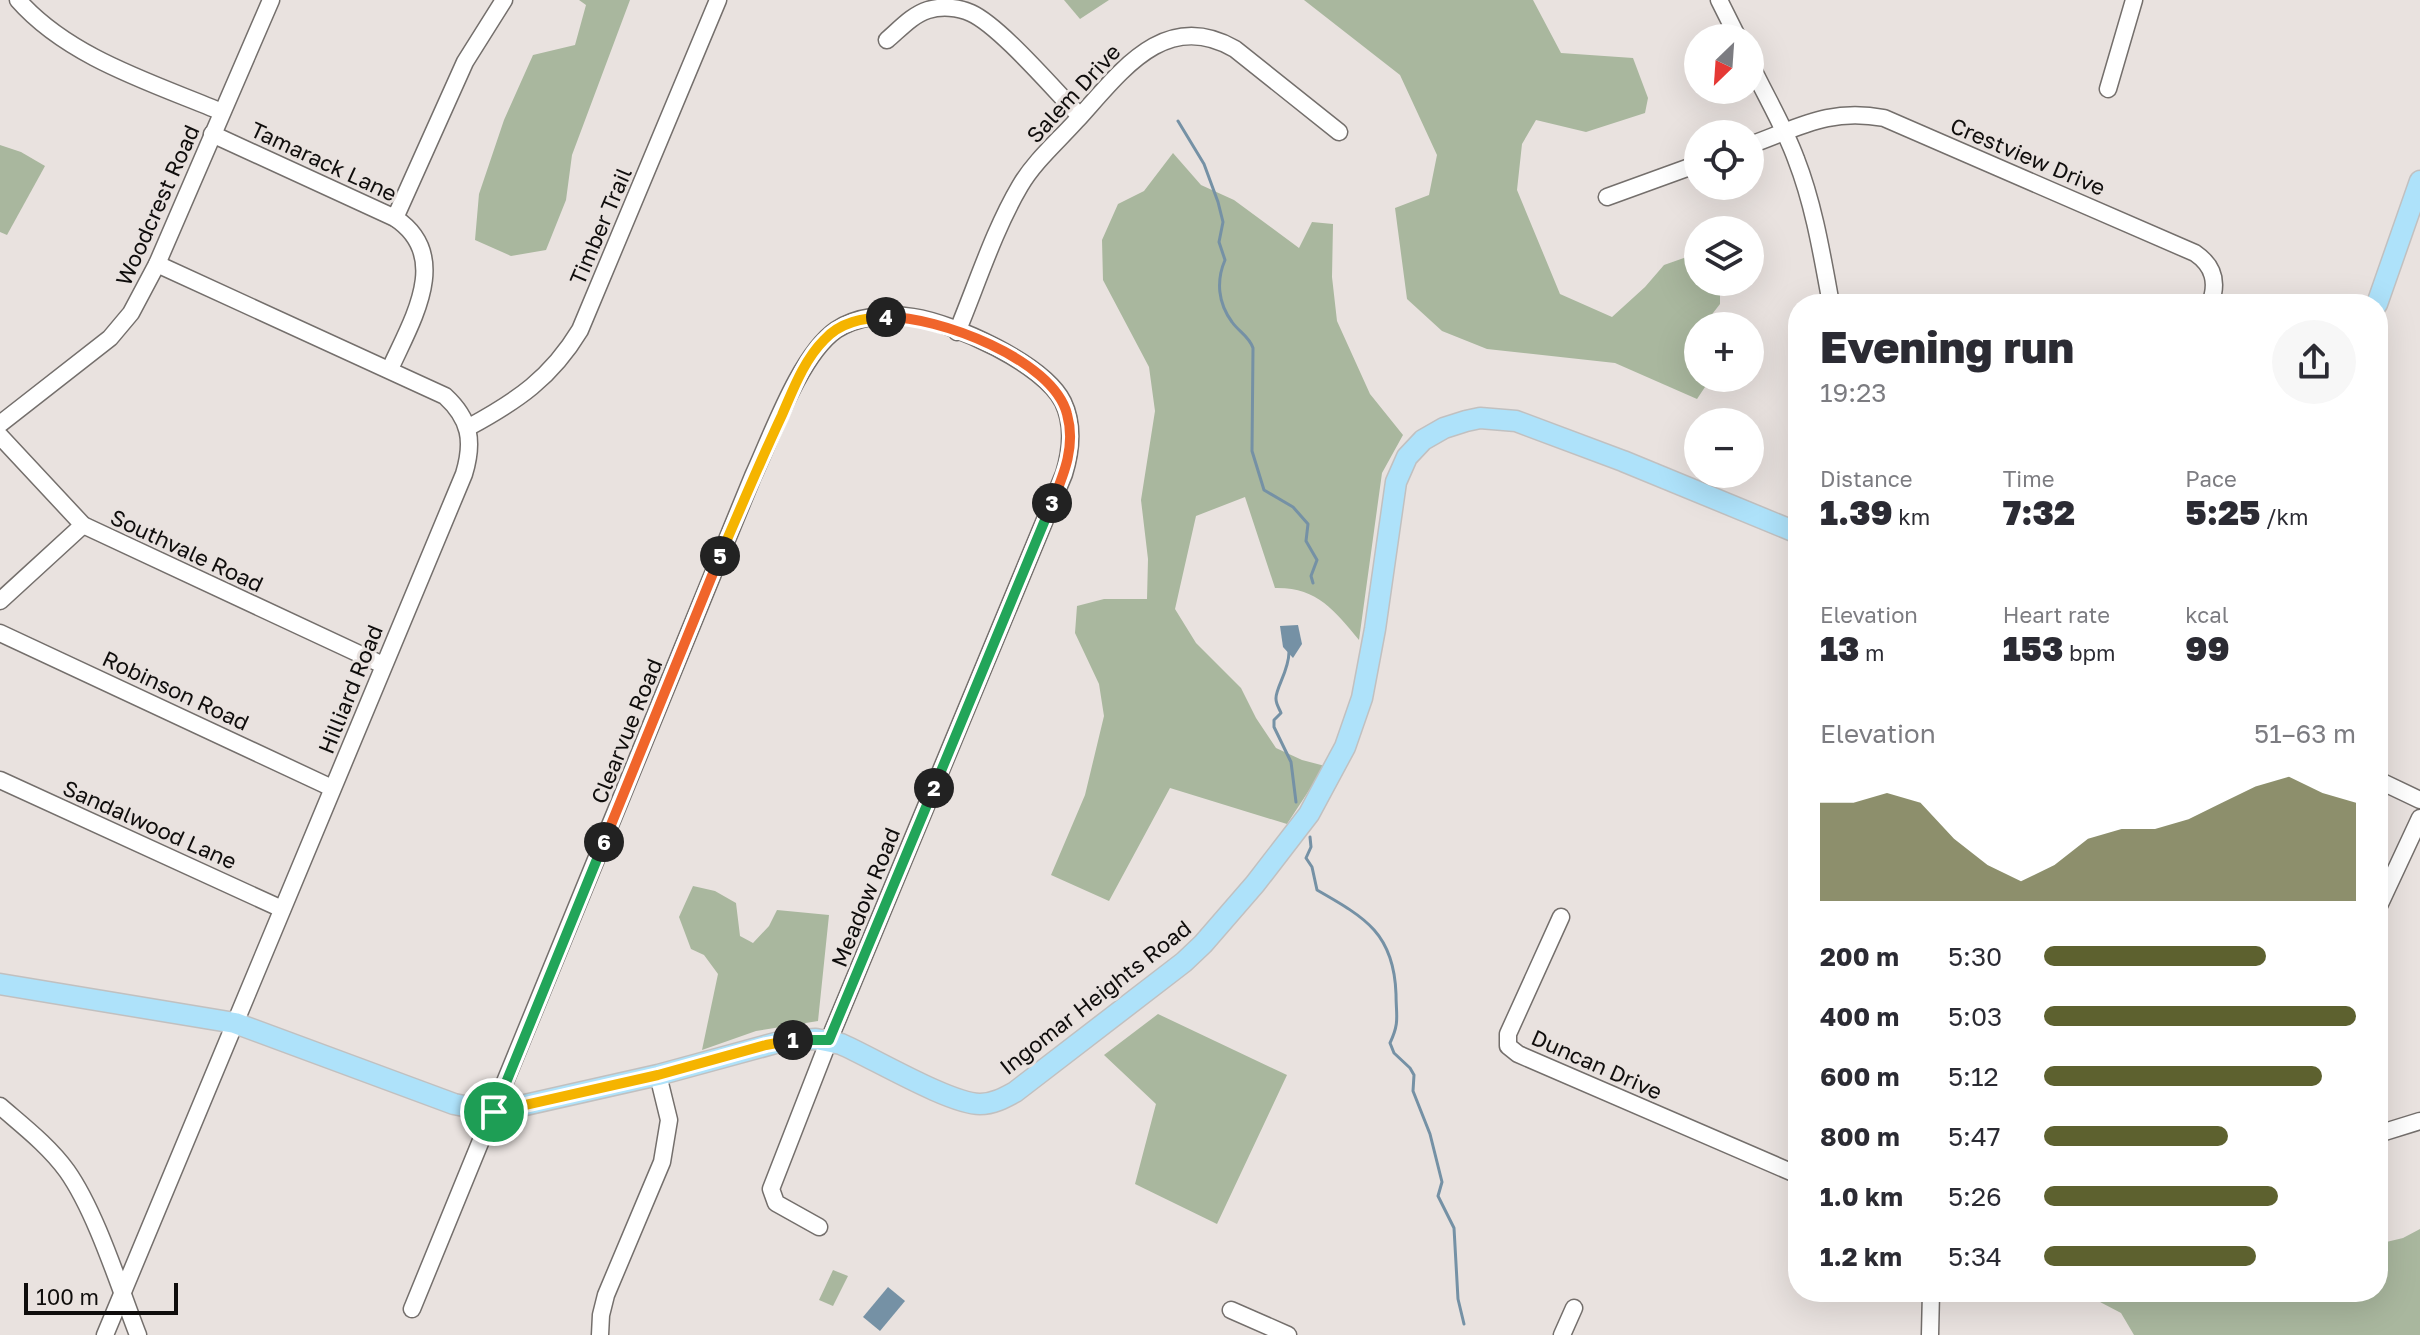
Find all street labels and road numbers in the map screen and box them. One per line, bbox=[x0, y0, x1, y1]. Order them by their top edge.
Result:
street label: Salem Drive bbox=[1020, 38, 1126, 148]
street label: Crestview Drive bbox=[1947, 111, 2109, 201]
street label: Tamarack Lane bbox=[247, 115, 401, 207]
street label: Woodcrest Road bbox=[109, 120, 205, 290]
street label: Timber Trail bbox=[563, 163, 637, 289]
street label: Southvale Road bbox=[106, 503, 268, 597]
street label: Hilliard Road bbox=[312, 621, 388, 757]
street label: Robinson Road bbox=[98, 644, 254, 736]
street label: Clearvue Road bbox=[585, 655, 667, 807]
street label: Sandalwood Lane bbox=[59, 774, 241, 874]
street label: Meadow Road bbox=[825, 823, 905, 971]
street label: Ingomar Heights Road bbox=[994, 914, 1196, 1080]
street label: Duncan Drive bbox=[1527, 1023, 1667, 1105]

